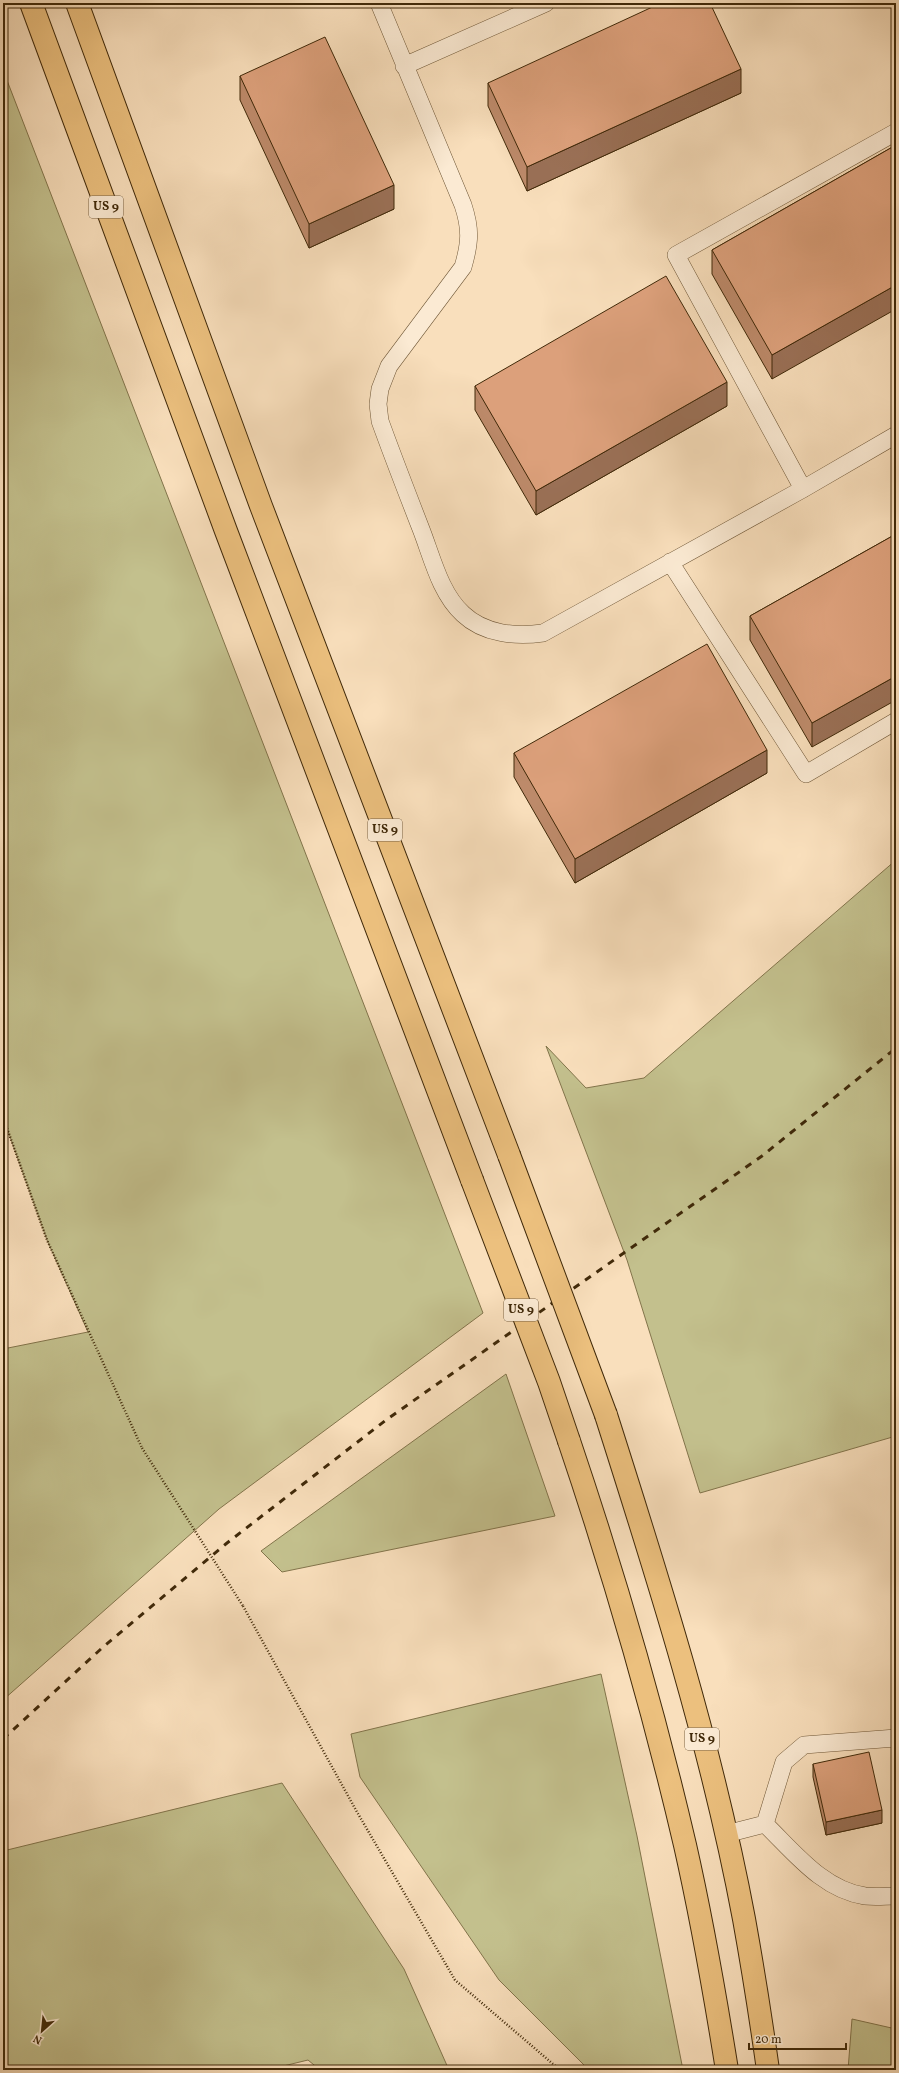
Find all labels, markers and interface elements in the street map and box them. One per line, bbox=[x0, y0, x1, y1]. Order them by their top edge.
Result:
road number: US 9 bbox=[89, 196, 123, 218]
road number: US 9 bbox=[368, 819, 402, 841]
road number: US 9 bbox=[504, 1299, 538, 1321]
road number: US 9 bbox=[685, 1728, 719, 1750]
north arrow bbox=[22, 2011, 62, 2051]
scale bar bbox=[749, 2025, 846, 2051]
text: N bbox=[31, 2030, 45, 2047]
text: 20 m bbox=[755, 2032, 782, 2048]

